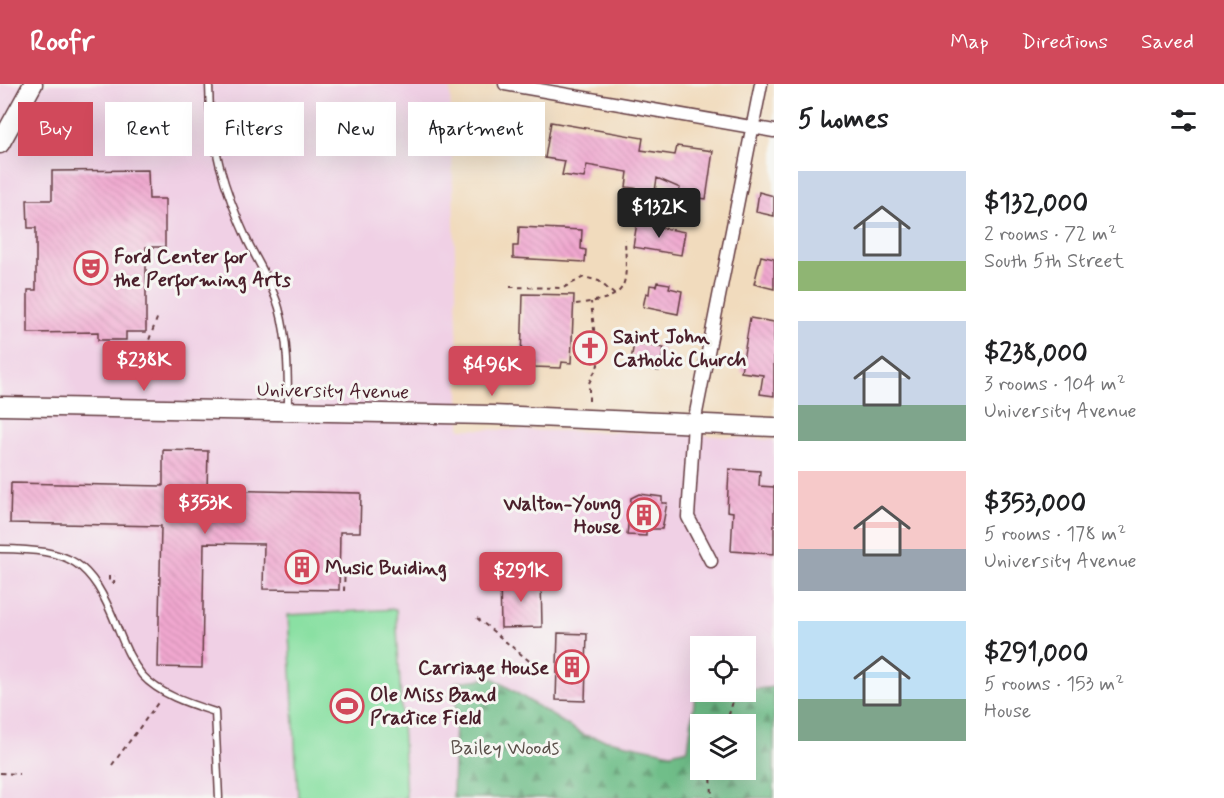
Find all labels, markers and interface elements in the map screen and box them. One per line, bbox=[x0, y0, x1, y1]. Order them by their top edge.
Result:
text: Roofr bbox=[30, 24, 94, 61]
text: Map bbox=[950, 28, 989, 56]
text: Directions bbox=[1022, 28, 1108, 56]
text: Saved bbox=[1141, 28, 1194, 56]
chip: Buy bbox=[18, 102, 93, 156]
chip: Rent bbox=[105, 102, 192, 156]
chip: Filters bbox=[204, 102, 304, 156]
chip: New bbox=[316, 102, 396, 156]
chip: Apartment bbox=[408, 102, 545, 156]
text: 5 homes bbox=[798, 103, 889, 137]
icon: filters bbox=[1167, 104, 1200, 137]
text: $132,000 bbox=[984, 187, 1088, 221]
pin: $132K bbox=[617, 188, 701, 239]
text: $132K bbox=[631, 194, 687, 221]
icon: home bbox=[846, 195, 918, 267]
text: 2 rooms · 72 m² bbox=[984, 221, 1117, 248]
place label: Ford Center for the Performing Arts bbox=[113, 244, 291, 296]
text: South 5th Street bbox=[984, 248, 1124, 275]
theatre icon: Ford Center for the Performing Arts bbox=[73, 250, 109, 286]
place label: Saint John Catholic Church bbox=[613, 324, 747, 374]
church icon: Saint John Catholic Church bbox=[572, 330, 608, 366]
text: $238,000 bbox=[984, 337, 1088, 371]
pin: $238K bbox=[102, 341, 186, 392]
icon: home bbox=[846, 345, 918, 417]
pin: $496K bbox=[450, 346, 534, 397]
text: $238K bbox=[117, 347, 171, 374]
text: $496K bbox=[463, 352, 521, 379]
text: 3 rooms · 104 m² bbox=[984, 371, 1126, 398]
street label: University Avenue bbox=[256, 377, 409, 406]
text: University Avenue bbox=[984, 398, 1137, 425]
pin: $353K bbox=[163, 484, 247, 535]
text: $353,000 bbox=[984, 487, 1086, 521]
text: $353K bbox=[178, 490, 232, 517]
place label: Walton-Young House bbox=[502, 491, 622, 541]
icon: home bbox=[846, 495, 918, 567]
building icon: Walton-Young House bbox=[626, 497, 662, 533]
text: 5 rooms · 178 m² bbox=[984, 521, 1126, 548]
text: University Avenue bbox=[984, 548, 1137, 575]
building icon: Music Buiding bbox=[284, 549, 320, 585]
pin: $291K bbox=[479, 552, 563, 603]
place label: Music Buiding bbox=[325, 555, 447, 582]
text: $291K bbox=[493, 558, 549, 585]
map controls bbox=[690, 636, 756, 780]
button: locate bbox=[690, 636, 756, 702]
text: $291,000 bbox=[984, 637, 1088, 671]
icon: home bbox=[846, 645, 918, 717]
building icon: Carriage House bbox=[554, 649, 590, 685]
place label: Carriage House bbox=[418, 655, 549, 682]
text: 5 rooms · 153 m² bbox=[984, 671, 1124, 698]
place label: Ole Miss Band Practice Field bbox=[370, 682, 496, 732]
sports icon: Ole Miss Band Practice Field bbox=[329, 688, 365, 724]
text: House bbox=[984, 698, 1031, 725]
button: layers bbox=[690, 714, 756, 780]
park label: Bailey Woods bbox=[451, 735, 560, 762]

